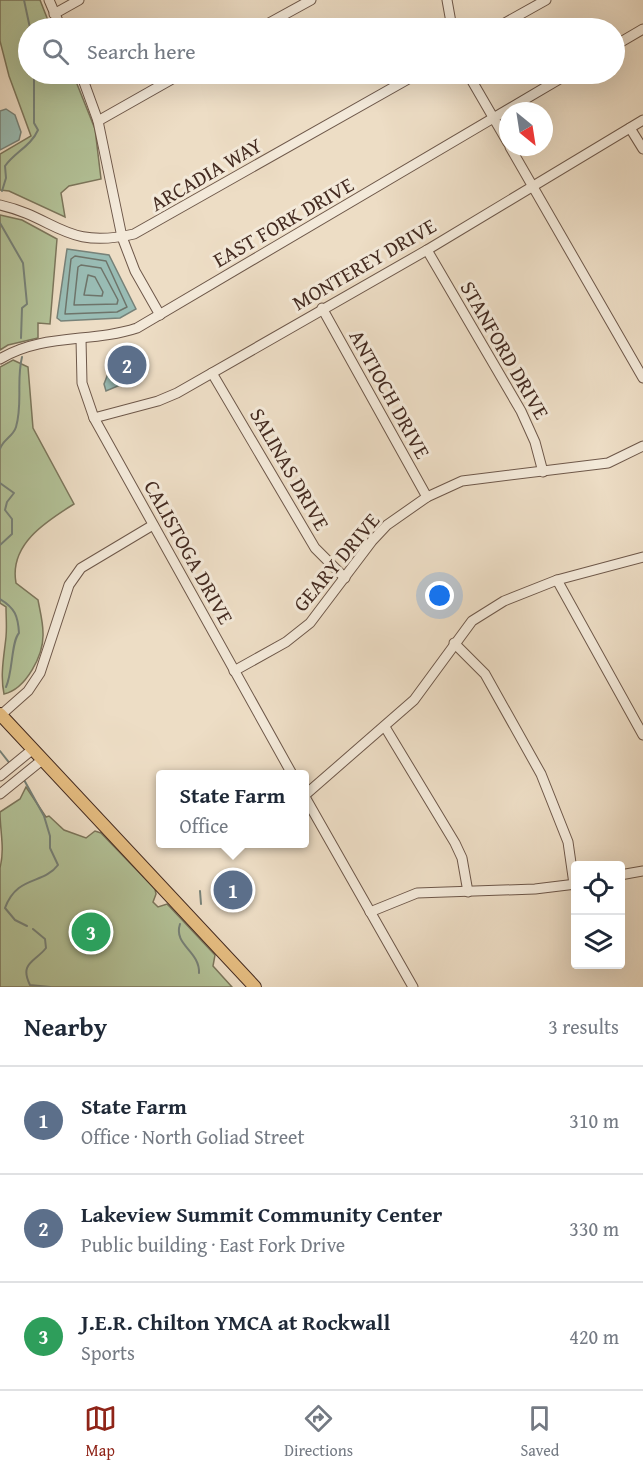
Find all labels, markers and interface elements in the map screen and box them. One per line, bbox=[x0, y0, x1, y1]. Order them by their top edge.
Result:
search box bbox=[18, 18, 625, 84]
icon: search bbox=[39, 35, 72, 68]
text: Search here bbox=[87, 35, 196, 67]
north arrow bbox=[499, 102, 553, 156]
street label: ARCADIA WAY bbox=[144, 129, 268, 219]
street label: EAST FORK DRIVE bbox=[207, 169, 359, 275]
street label: MONTEREY DRIVE bbox=[286, 210, 442, 318]
street label: STANFORD DRIVE bbox=[453, 275, 557, 425]
street label: ANTIOCH DRIVE bbox=[342, 324, 438, 464]
pin: 2 bbox=[108, 342, 146, 388]
street label: SALINAS DRIVE bbox=[242, 402, 338, 536]
street label: CALISTOGA DRIVE bbox=[137, 474, 242, 630]
street label: GEARY DRIVE bbox=[285, 506, 387, 618]
your location bbox=[425, 581, 454, 610]
popup bbox=[156, 770, 309, 848]
text: State Farm bbox=[180, 779, 285, 811]
text: Office bbox=[180, 811, 228, 840]
map controls bbox=[571, 861, 625, 969]
button: locate bbox=[571, 861, 625, 915]
pin: 1 bbox=[214, 868, 252, 912]
pin: 3 bbox=[72, 910, 110, 954]
button: layers bbox=[571, 915, 625, 969]
text: Nearby bbox=[24, 1007, 107, 1046]
text: 3 results bbox=[548, 1012, 619, 1041]
text: State Farm bbox=[81, 1090, 187, 1122]
text: 1 bbox=[38, 1106, 49, 1135]
text: 310 m bbox=[569, 1106, 619, 1135]
text: Office · North Goliad Street bbox=[81, 1122, 305, 1151]
text: Lakeview Summit Community Center bbox=[81, 1198, 442, 1230]
text: 2 bbox=[38, 1214, 49, 1243]
text: 330 m bbox=[569, 1214, 619, 1243]
text: Public building · East Fork Drive bbox=[81, 1230, 345, 1259]
text: J.E.R. Chilton YMCA at Rockwall bbox=[81, 1306, 390, 1338]
text: 3 bbox=[38, 1322, 49, 1351]
text: 420 m bbox=[569, 1322, 619, 1351]
text: Sports bbox=[81, 1338, 135, 1367]
tab: Map bbox=[84, 1402, 117, 1462]
tab: Directions bbox=[284, 1402, 353, 1462]
tab: Saved bbox=[520, 1402, 559, 1462]

